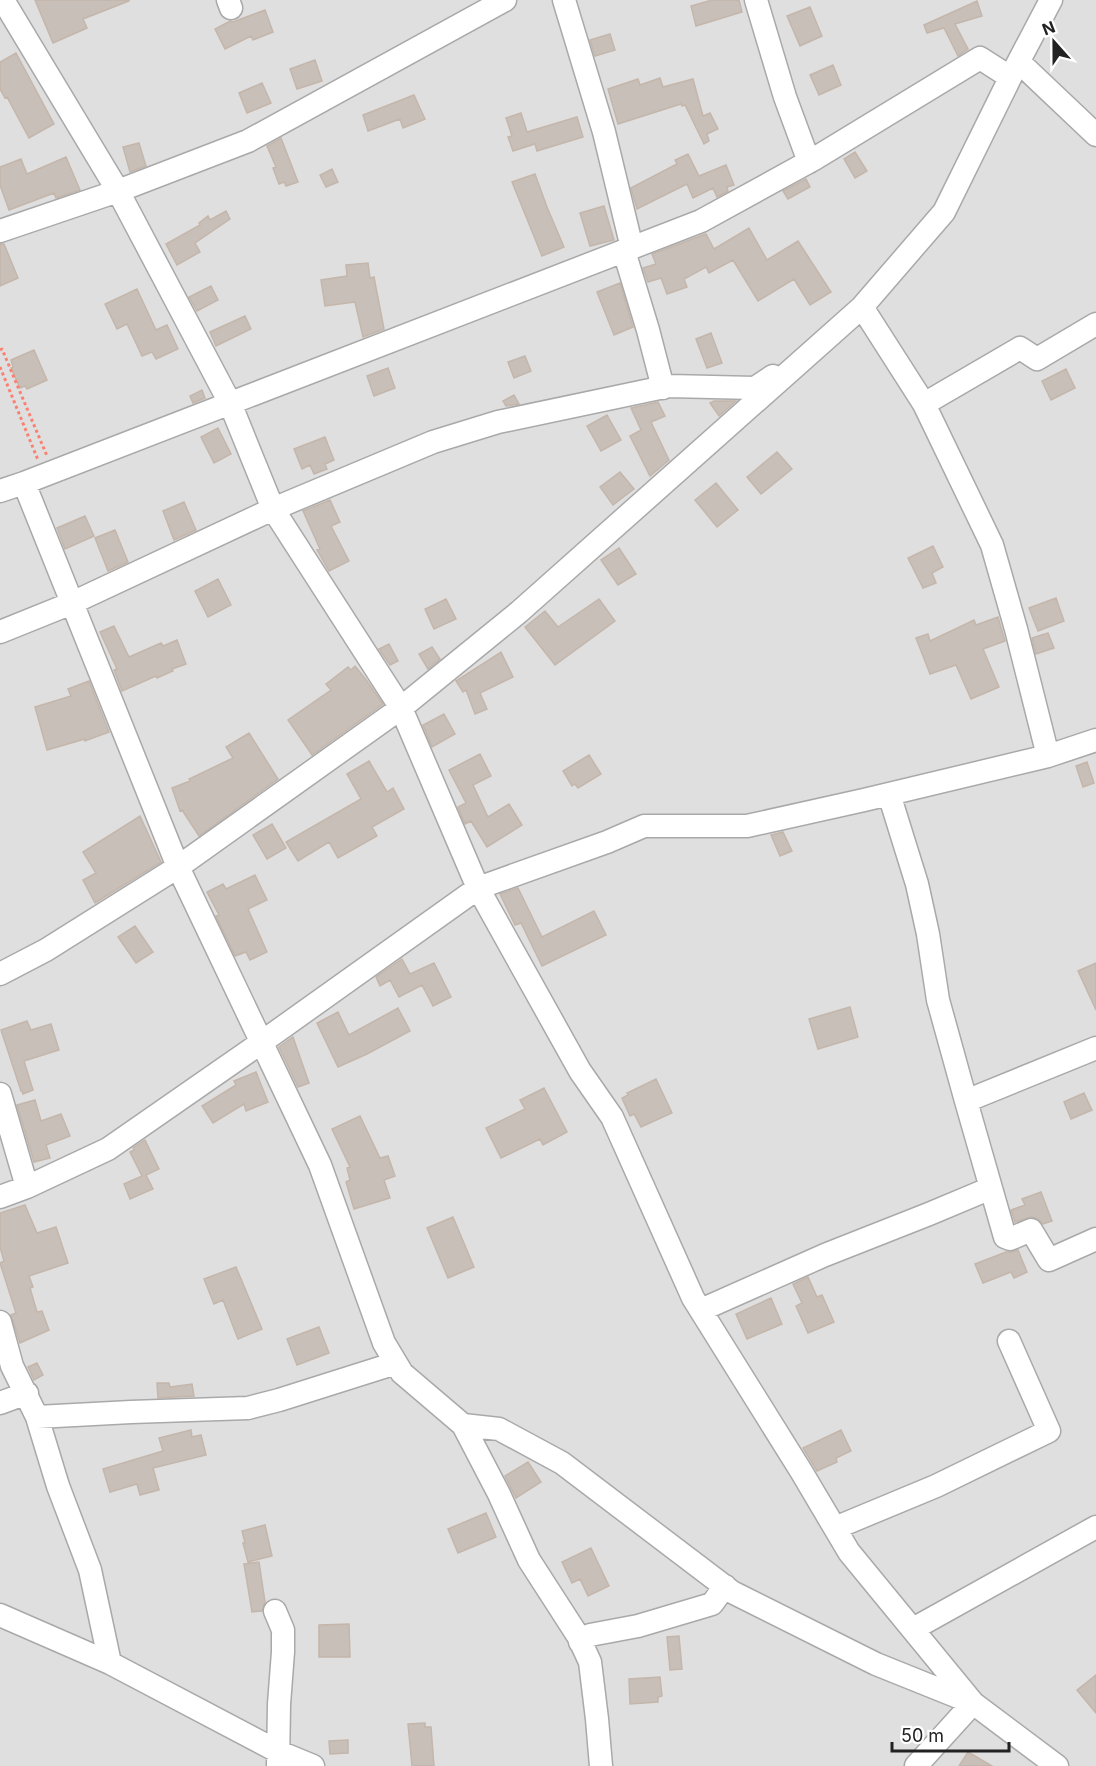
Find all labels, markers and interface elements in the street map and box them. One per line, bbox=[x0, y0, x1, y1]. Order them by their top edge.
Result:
north arrow bbox=[1024, 12, 1084, 72]
text: N bbox=[1039, 16, 1058, 40]
scale bar bbox=[892, 1715, 1009, 1753]
text: 50 m bbox=[901, 1725, 944, 1746]

